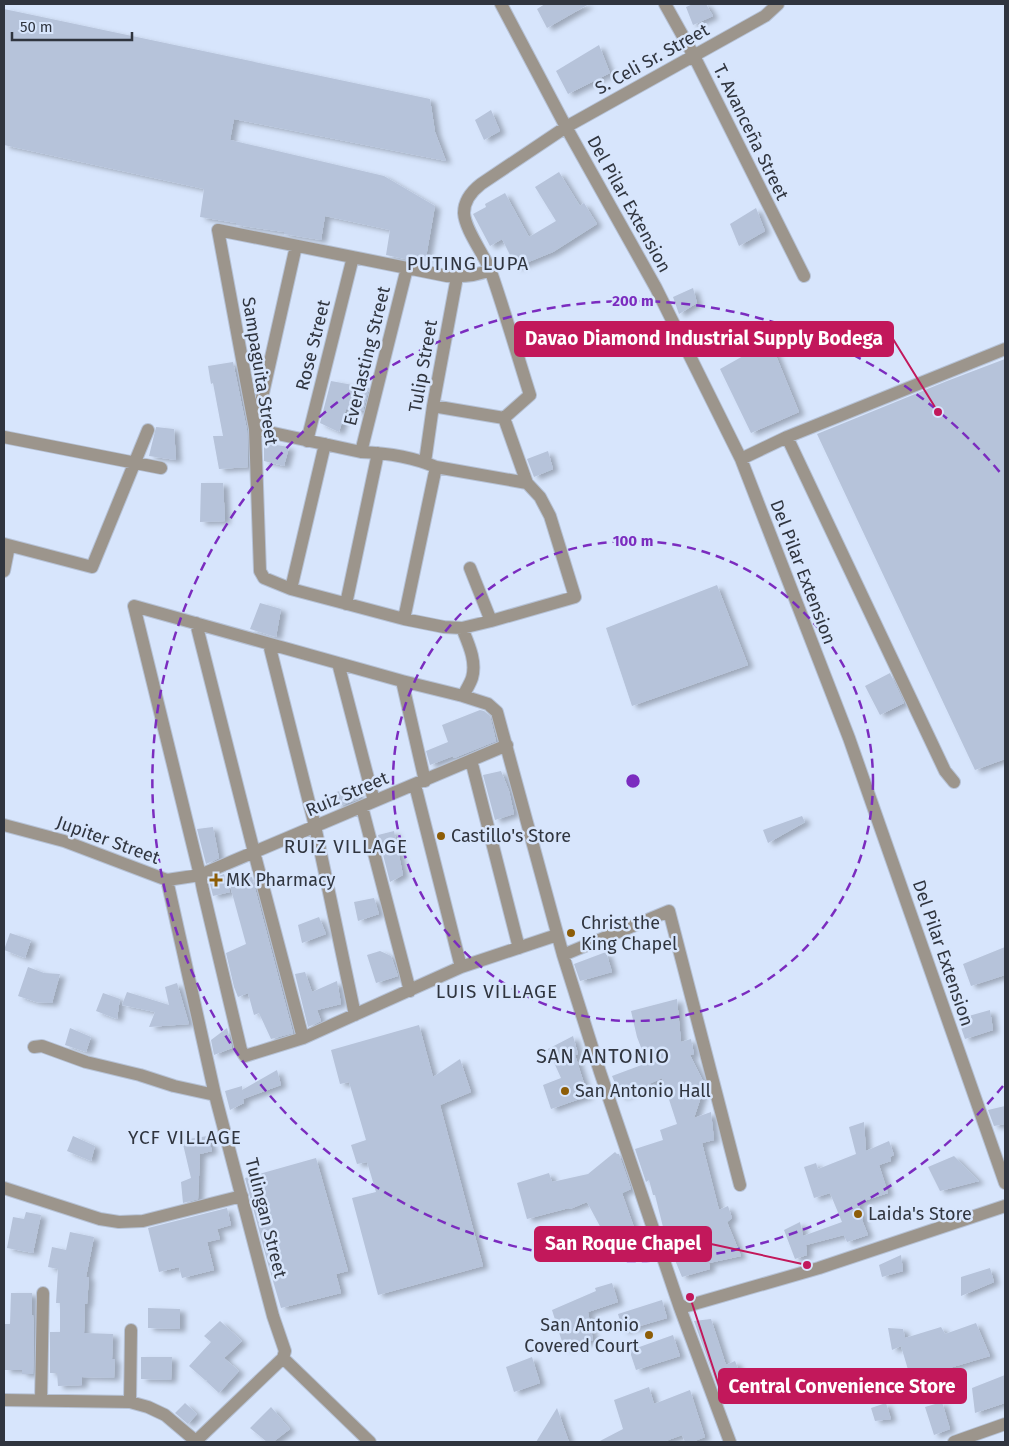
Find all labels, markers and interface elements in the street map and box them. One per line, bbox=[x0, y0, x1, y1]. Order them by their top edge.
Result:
scale bar bbox=[12, 10, 132, 42]
text: 50 m bbox=[20, 18, 53, 36]
street label: S. Celi Sr. Street bbox=[591, 18, 713, 99]
street label: T. Avanceña Street bbox=[709, 60, 794, 204]
street label: Del Pilar Extension bbox=[582, 132, 676, 276]
district label: PUTING LUPA bbox=[407, 252, 529, 275]
street label: Everlasting Street bbox=[339, 283, 395, 428]
text: 200 m bbox=[612, 292, 654, 310]
street label: Sampaguita Street bbox=[237, 295, 283, 447]
street label: Rose Street bbox=[291, 297, 335, 393]
street label: Tulip Street bbox=[404, 317, 442, 414]
callout: Davao Diamond Industrial Supply Bodega bbox=[515, 322, 893, 356]
text: Davao Diamond Industrial Supply Bodega bbox=[525, 327, 883, 350]
street label: Del Pilar Extension bbox=[765, 497, 841, 647]
text: 100 m bbox=[613, 532, 653, 550]
street label: Ruiz Street bbox=[302, 767, 392, 821]
centre of rings bbox=[624, 772, 642, 790]
street label: Jupiter Street bbox=[53, 811, 163, 869]
place label: Castillo's Store bbox=[451, 825, 571, 847]
marker: Castillo's Store bbox=[435, 830, 447, 842]
district label: RUIZ VILLAGE bbox=[284, 835, 408, 858]
place label: MK Pharmacy bbox=[226, 869, 336, 891]
marker: MK Pharmacy bbox=[210, 874, 222, 886]
street label: Del Pilar Extension bbox=[908, 877, 978, 1029]
place label: Christ the King Chapel bbox=[581, 912, 677, 955]
marker: Christ the King Chapel bbox=[565, 927, 577, 939]
district label: LUIS VILLAGE bbox=[436, 980, 558, 1003]
district label: SAN ANTONIO bbox=[536, 1044, 670, 1068]
place label: San Antonio Hall bbox=[575, 1080, 711, 1102]
marker: San Antonio Hall bbox=[559, 1085, 571, 1097]
district label: YCF VILLAGE bbox=[128, 1126, 242, 1149]
street label: Tulingan Street bbox=[240, 1156, 292, 1281]
place label: Laida's Store bbox=[868, 1203, 972, 1225]
marker: Laida's Store bbox=[852, 1208, 864, 1220]
callout: San Roque Chapel bbox=[535, 1227, 711, 1261]
text: San Roque Chapel bbox=[545, 1232, 701, 1255]
place label: San Antonio Covered Court bbox=[524, 1314, 639, 1357]
marker: San Antonio Covered Court bbox=[643, 1329, 655, 1341]
callout: Central Convenience Store bbox=[719, 1369, 966, 1403]
text: Central Convenience Store bbox=[728, 1375, 956, 1398]

